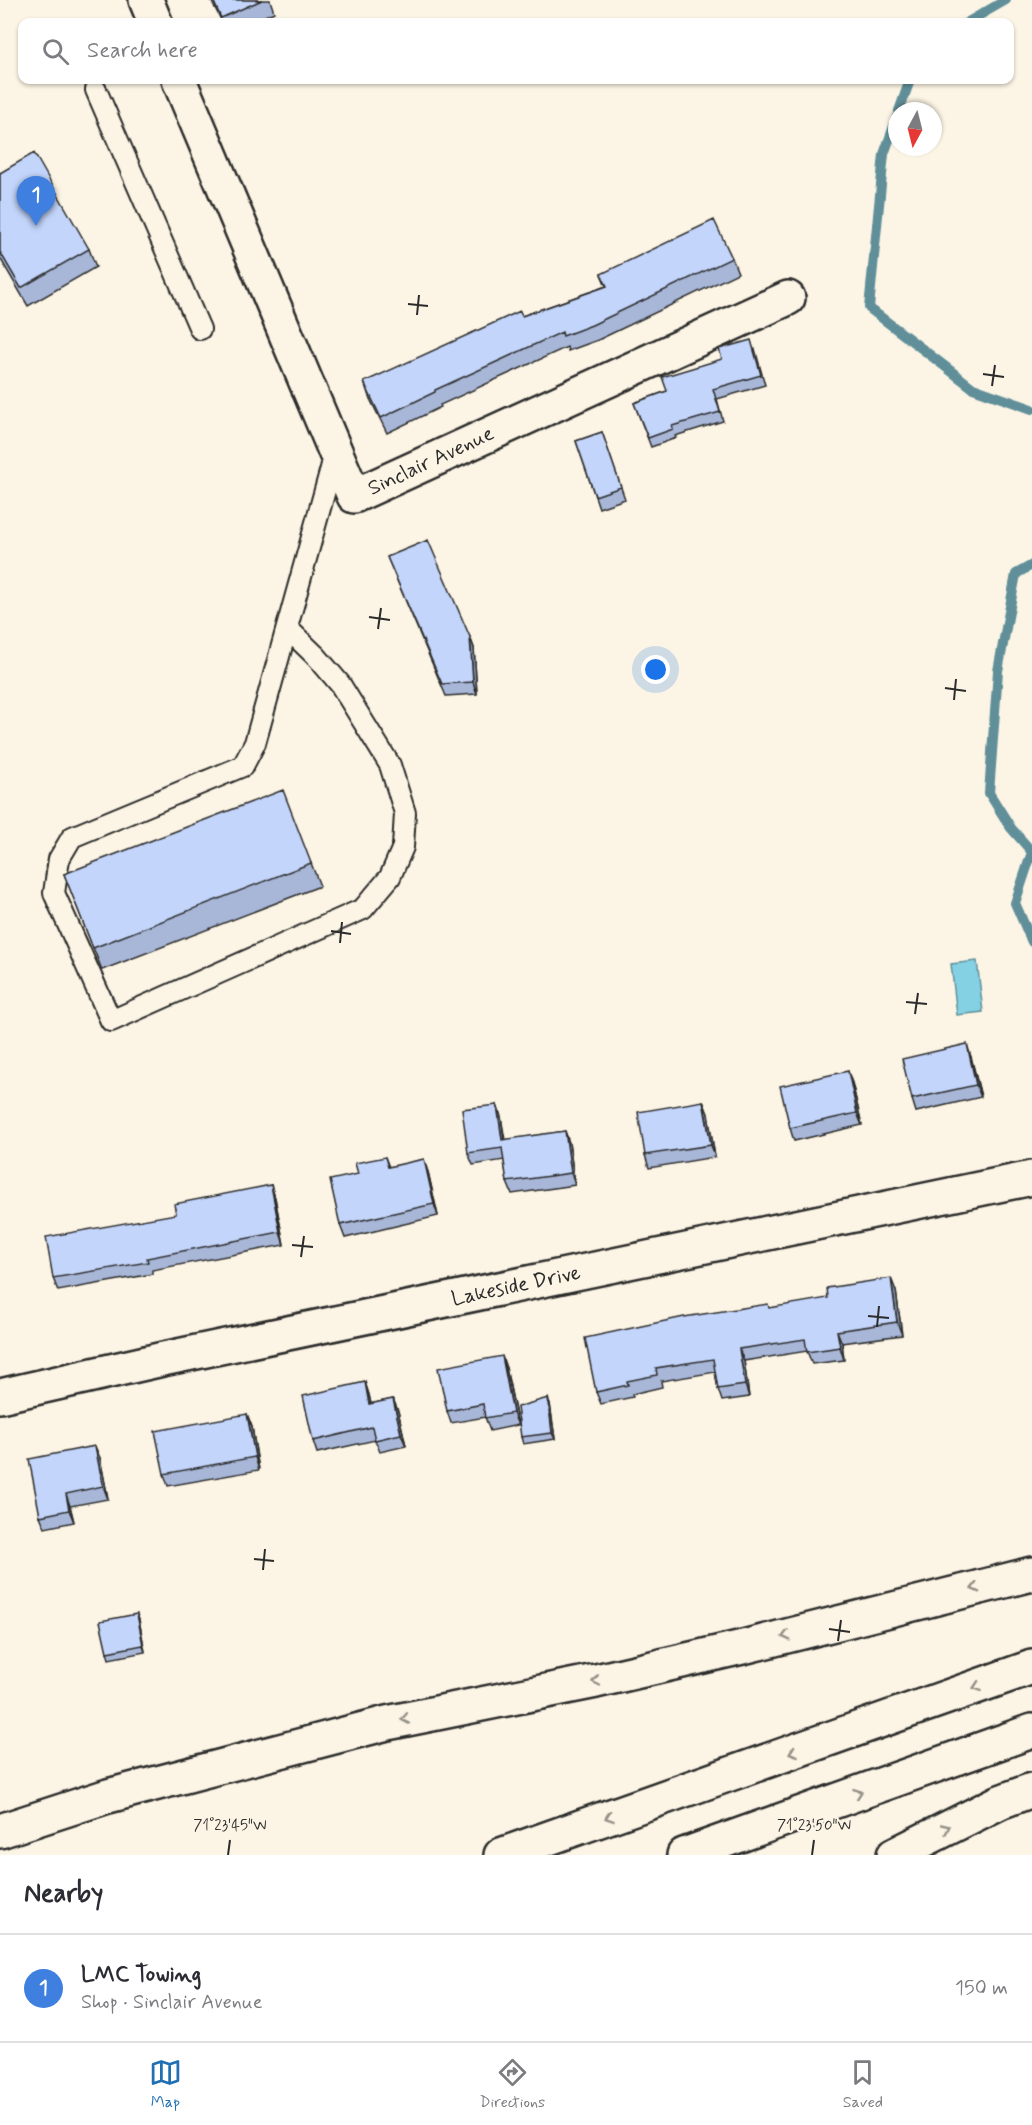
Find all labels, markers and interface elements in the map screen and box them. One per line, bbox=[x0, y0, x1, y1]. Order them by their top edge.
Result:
search box bbox=[18, 18, 1014, 84]
icon: search bbox=[39, 35, 72, 68]
text: Search here bbox=[87, 37, 198, 65]
north arrow bbox=[888, 102, 942, 156]
pin: 1 bbox=[16, 176, 56, 226]
street label: Sinclair Avenue bbox=[363, 420, 499, 502]
your location bbox=[641, 655, 670, 684]
street label: Lakeside Drive bbox=[449, 1259, 583, 1313]
one-way arrow bbox=[971, 1581, 981, 1594]
one-way arrow bbox=[782, 1629, 792, 1642]
one-way arrow bbox=[592, 1673, 602, 1686]
one-way arrow bbox=[972, 1679, 983, 1692]
one-way arrow bbox=[401, 1712, 411, 1725]
one-way arrow bbox=[788, 1744, 799, 1757]
one-way arrow bbox=[852, 1788, 863, 1801]
one-way arrow bbox=[604, 1809, 615, 1822]
text: 71°23'45"W bbox=[193, 1816, 267, 1836]
text: 71°23'50"W bbox=[777, 1816, 851, 1836]
one-way arrow bbox=[939, 1824, 950, 1836]
text: Nearby bbox=[24, 1877, 103, 1911]
text: LMC Towing bbox=[81, 1961, 201, 1989]
text: 1 bbox=[39, 1975, 48, 2002]
text: 150 m bbox=[955, 1975, 1008, 2002]
text: Shop · Sinclair Avenue bbox=[81, 1989, 263, 2016]
tab: Map bbox=[149, 2056, 182, 2113]
tab: Directions bbox=[479, 2056, 545, 2113]
tab: Saved bbox=[843, 2056, 883, 2113]

